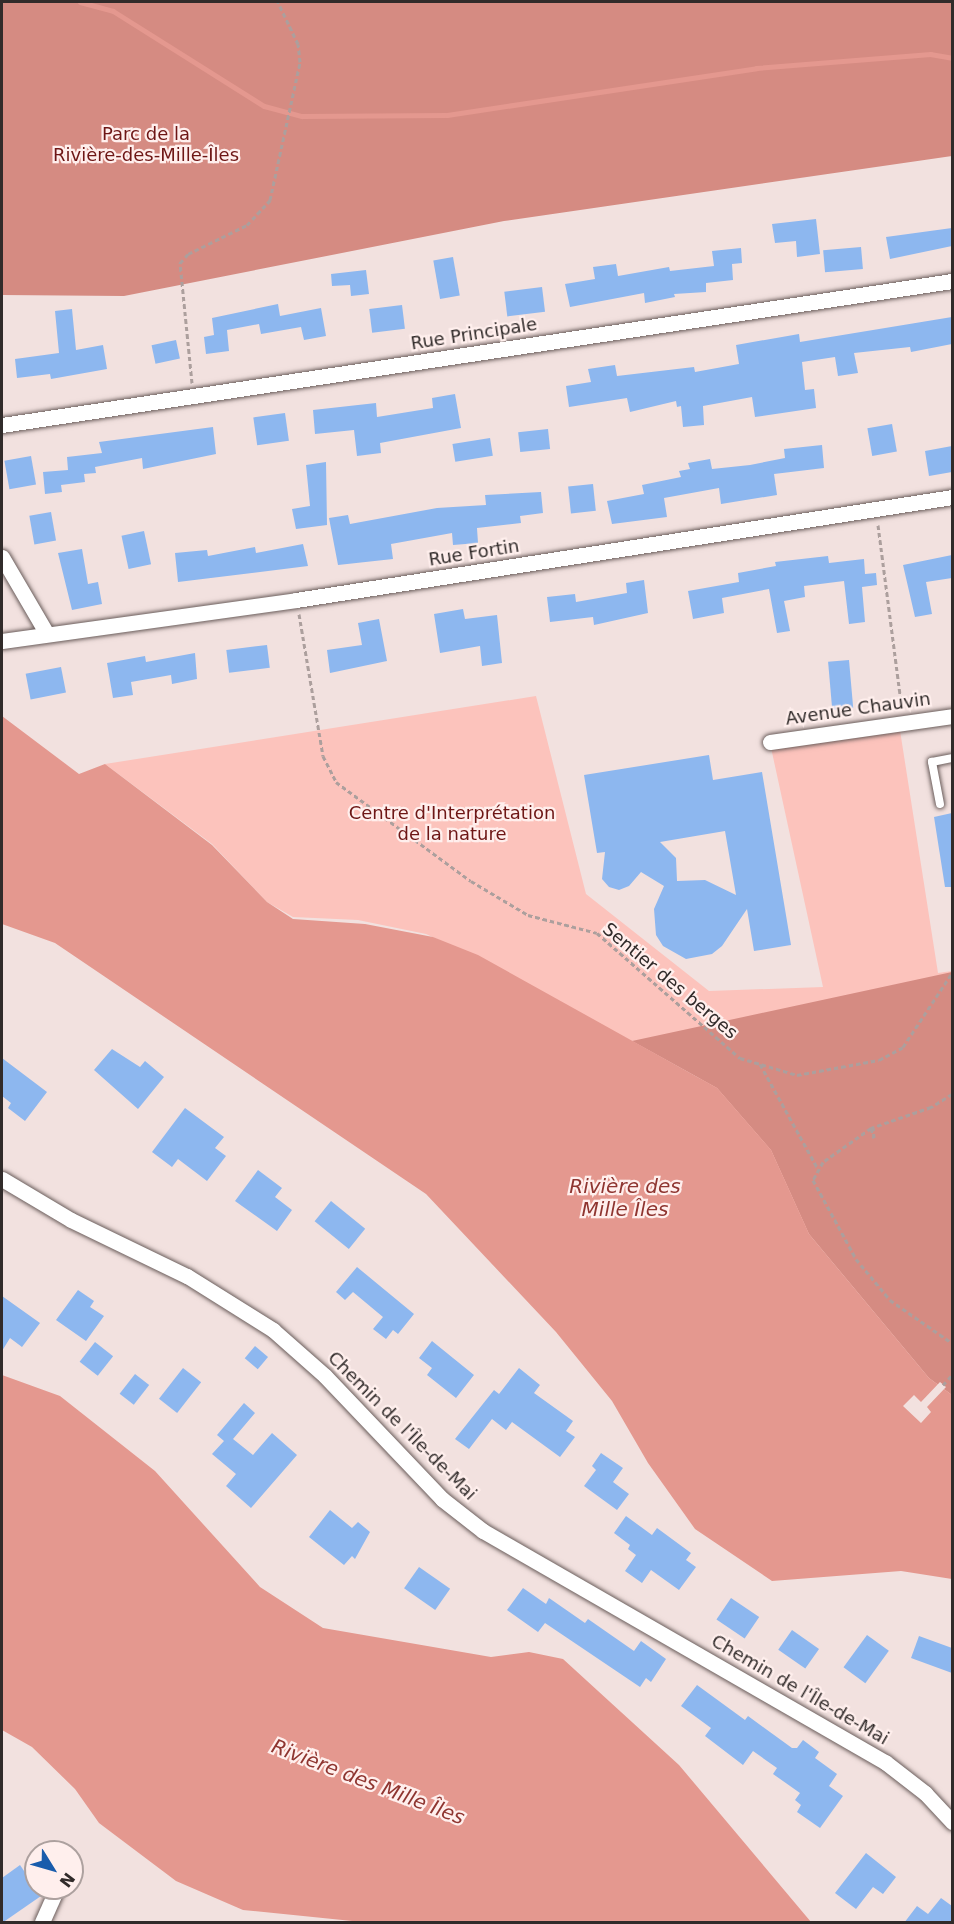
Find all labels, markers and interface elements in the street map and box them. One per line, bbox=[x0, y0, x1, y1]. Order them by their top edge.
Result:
park label: Parc de la Rivière-des-Mille-Îles bbox=[53, 124, 239, 166]
street label: Rue Principale bbox=[409, 313, 539, 355]
street label: Rue Fortin bbox=[427, 535, 521, 571]
street label: Avenue Chauvin bbox=[784, 688, 932, 730]
park label: Centre d'Interprétation de la nature bbox=[349, 803, 555, 846]
street label: Sentier des berges bbox=[598, 918, 742, 1044]
water label: Rivière des Mille Îles bbox=[569, 1174, 681, 1221]
street label: Chemin de l'Île-de-Mai bbox=[323, 1347, 481, 1505]
street label: Chemin de l'Île-de-Mai bbox=[707, 1630, 893, 1750]
water label: Rivière des Mille Îles bbox=[268, 1734, 468, 1830]
north arrow bbox=[24, 1840, 84, 1900]
text: N bbox=[56, 1869, 79, 1891]

